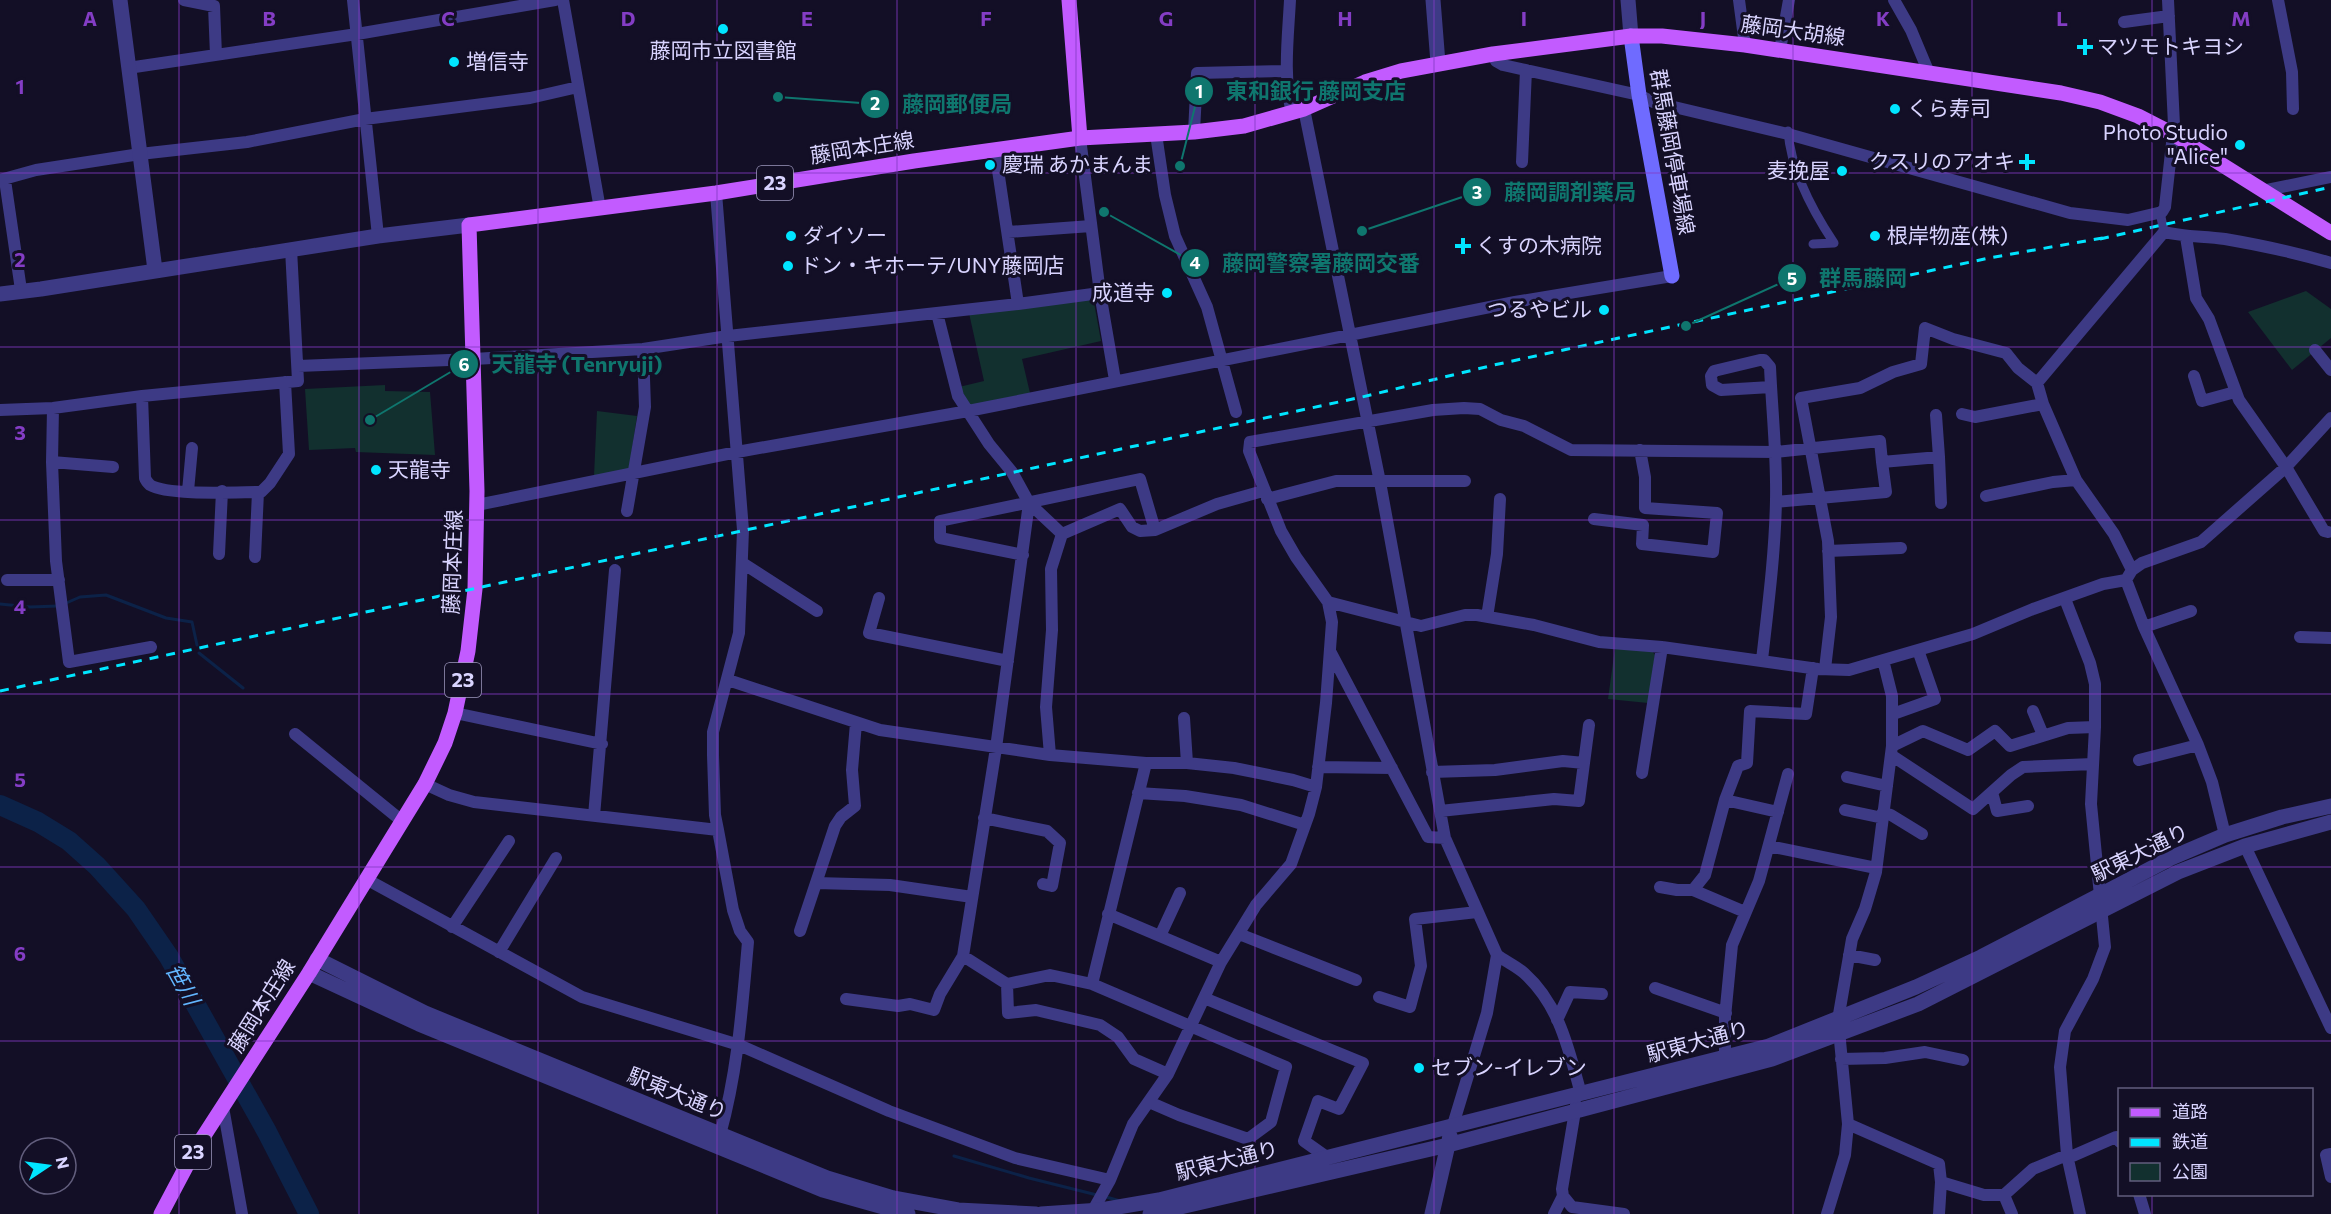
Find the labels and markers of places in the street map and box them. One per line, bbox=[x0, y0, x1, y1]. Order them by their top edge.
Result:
marker: 藤岡市立図書館 bbox=[716, 22, 730, 36]
place label: マツモトキヨシ bbox=[2097, 33, 2244, 58]
place label: 藤岡市立図書館 bbox=[650, 37, 797, 62]
marker: マツモトキヨシ bbox=[2078, 40, 2092, 54]
place label: 増信寺 bbox=[466, 48, 529, 73]
marker: 増信寺 bbox=[447, 55, 461, 69]
callout: 東和銀行 藤岡支店 bbox=[1184, 71, 1418, 111]
callout: 藤岡郵便局 bbox=[860, 84, 1024, 124]
place label: くら寿司 bbox=[1907, 95, 1991, 120]
marker: くら寿司 bbox=[1888, 102, 1902, 116]
place label: Photo Studio "Alice" bbox=[2103, 119, 2228, 168]
marker: Photo Studio "Alice" bbox=[2233, 138, 2247, 152]
place label: クスリのアオキ bbox=[1869, 148, 2015, 173]
place label: 慶瑞 あかまんま bbox=[1002, 151, 1153, 176]
marker: クスリのアオキ bbox=[2020, 155, 2034, 169]
place label: 麦挽屋 bbox=[1767, 157, 1830, 182]
marker: 慶瑞 あかまんま bbox=[983, 158, 997, 172]
marker: 麦挽屋 bbox=[1835, 164, 1849, 178]
callout: 藤岡調剤薬局 bbox=[1462, 172, 1648, 212]
place label: ダイソー bbox=[803, 222, 887, 247]
place label: 根岸物産(株) bbox=[1887, 222, 2008, 247]
marker: ダイソー bbox=[784, 229, 798, 243]
marker: 根岸物産(株) bbox=[1868, 229, 1882, 243]
place label: くすの木病院 bbox=[1476, 232, 1602, 257]
marker: くすの木病院 bbox=[1454, 237, 1472, 255]
callout: 藤岡警察署藤岡交番 bbox=[1180, 243, 1432, 283]
place label: ドン・キホーテ/UNY藤岡店 bbox=[800, 252, 1064, 277]
callout: 群馬藤岡 bbox=[1777, 258, 1919, 298]
marker: ドン・キホーテ/UNY藤岡店 bbox=[781, 259, 795, 273]
place label: 成道寺 bbox=[1092, 279, 1155, 304]
marker: 成道寺 bbox=[1160, 286, 1174, 300]
place label: つるやビル bbox=[1487, 296, 1592, 321]
marker: つるやビル bbox=[1597, 303, 1611, 317]
callout: 天龍寺 (Tenryuji) bbox=[449, 344, 674, 384]
place label: 天龍寺 bbox=[388, 456, 451, 481]
marker: 天龍寺 bbox=[369, 463, 383, 477]
place label: セブン-イレブン bbox=[1431, 1054, 1587, 1079]
marker: セブン-イレブン bbox=[1412, 1061, 1426, 1075]

